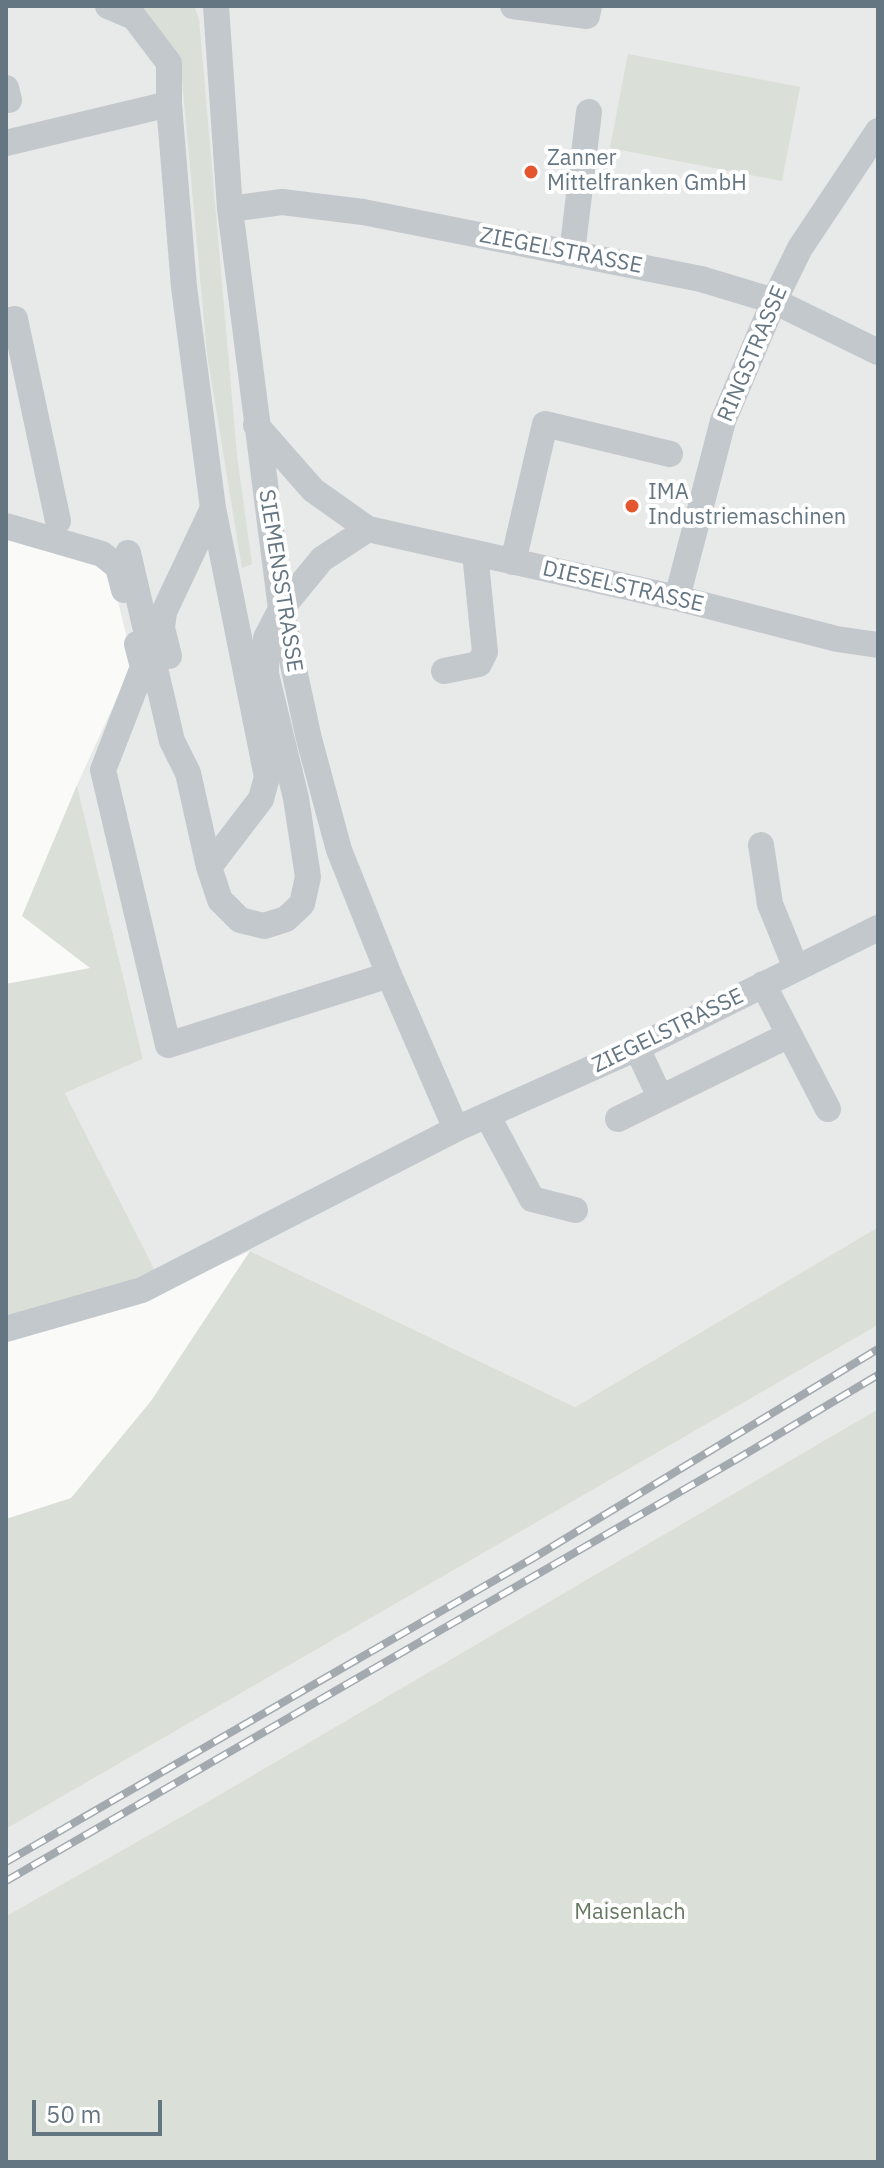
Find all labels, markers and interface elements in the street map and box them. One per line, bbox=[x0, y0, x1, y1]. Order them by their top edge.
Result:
place label: Zanner Mittelfranken GmbH bbox=[547, 146, 747, 198]
marker: Zanner Mittelfranken GmbH bbox=[522, 163, 540, 181]
street label: ZIEGELSTRASSE bbox=[478, 222, 644, 280]
street label: RINGSTRASSE bbox=[712, 282, 794, 426]
place label: IMA Industriemaschinen bbox=[648, 480, 846, 532]
street label: SIEMENSSTRASSE bbox=[253, 488, 307, 674]
marker: IMA Industriemaschinen bbox=[623, 497, 641, 515]
street label: DIESELSTRASSE bbox=[540, 556, 706, 618]
street label: ZIEGELSTRASSE bbox=[588, 983, 748, 1079]
park label: Maisenlach bbox=[574, 1900, 686, 1926]
scale bar bbox=[36, 2084, 166, 2134]
text: 50 m bbox=[46, 2098, 101, 2130]

